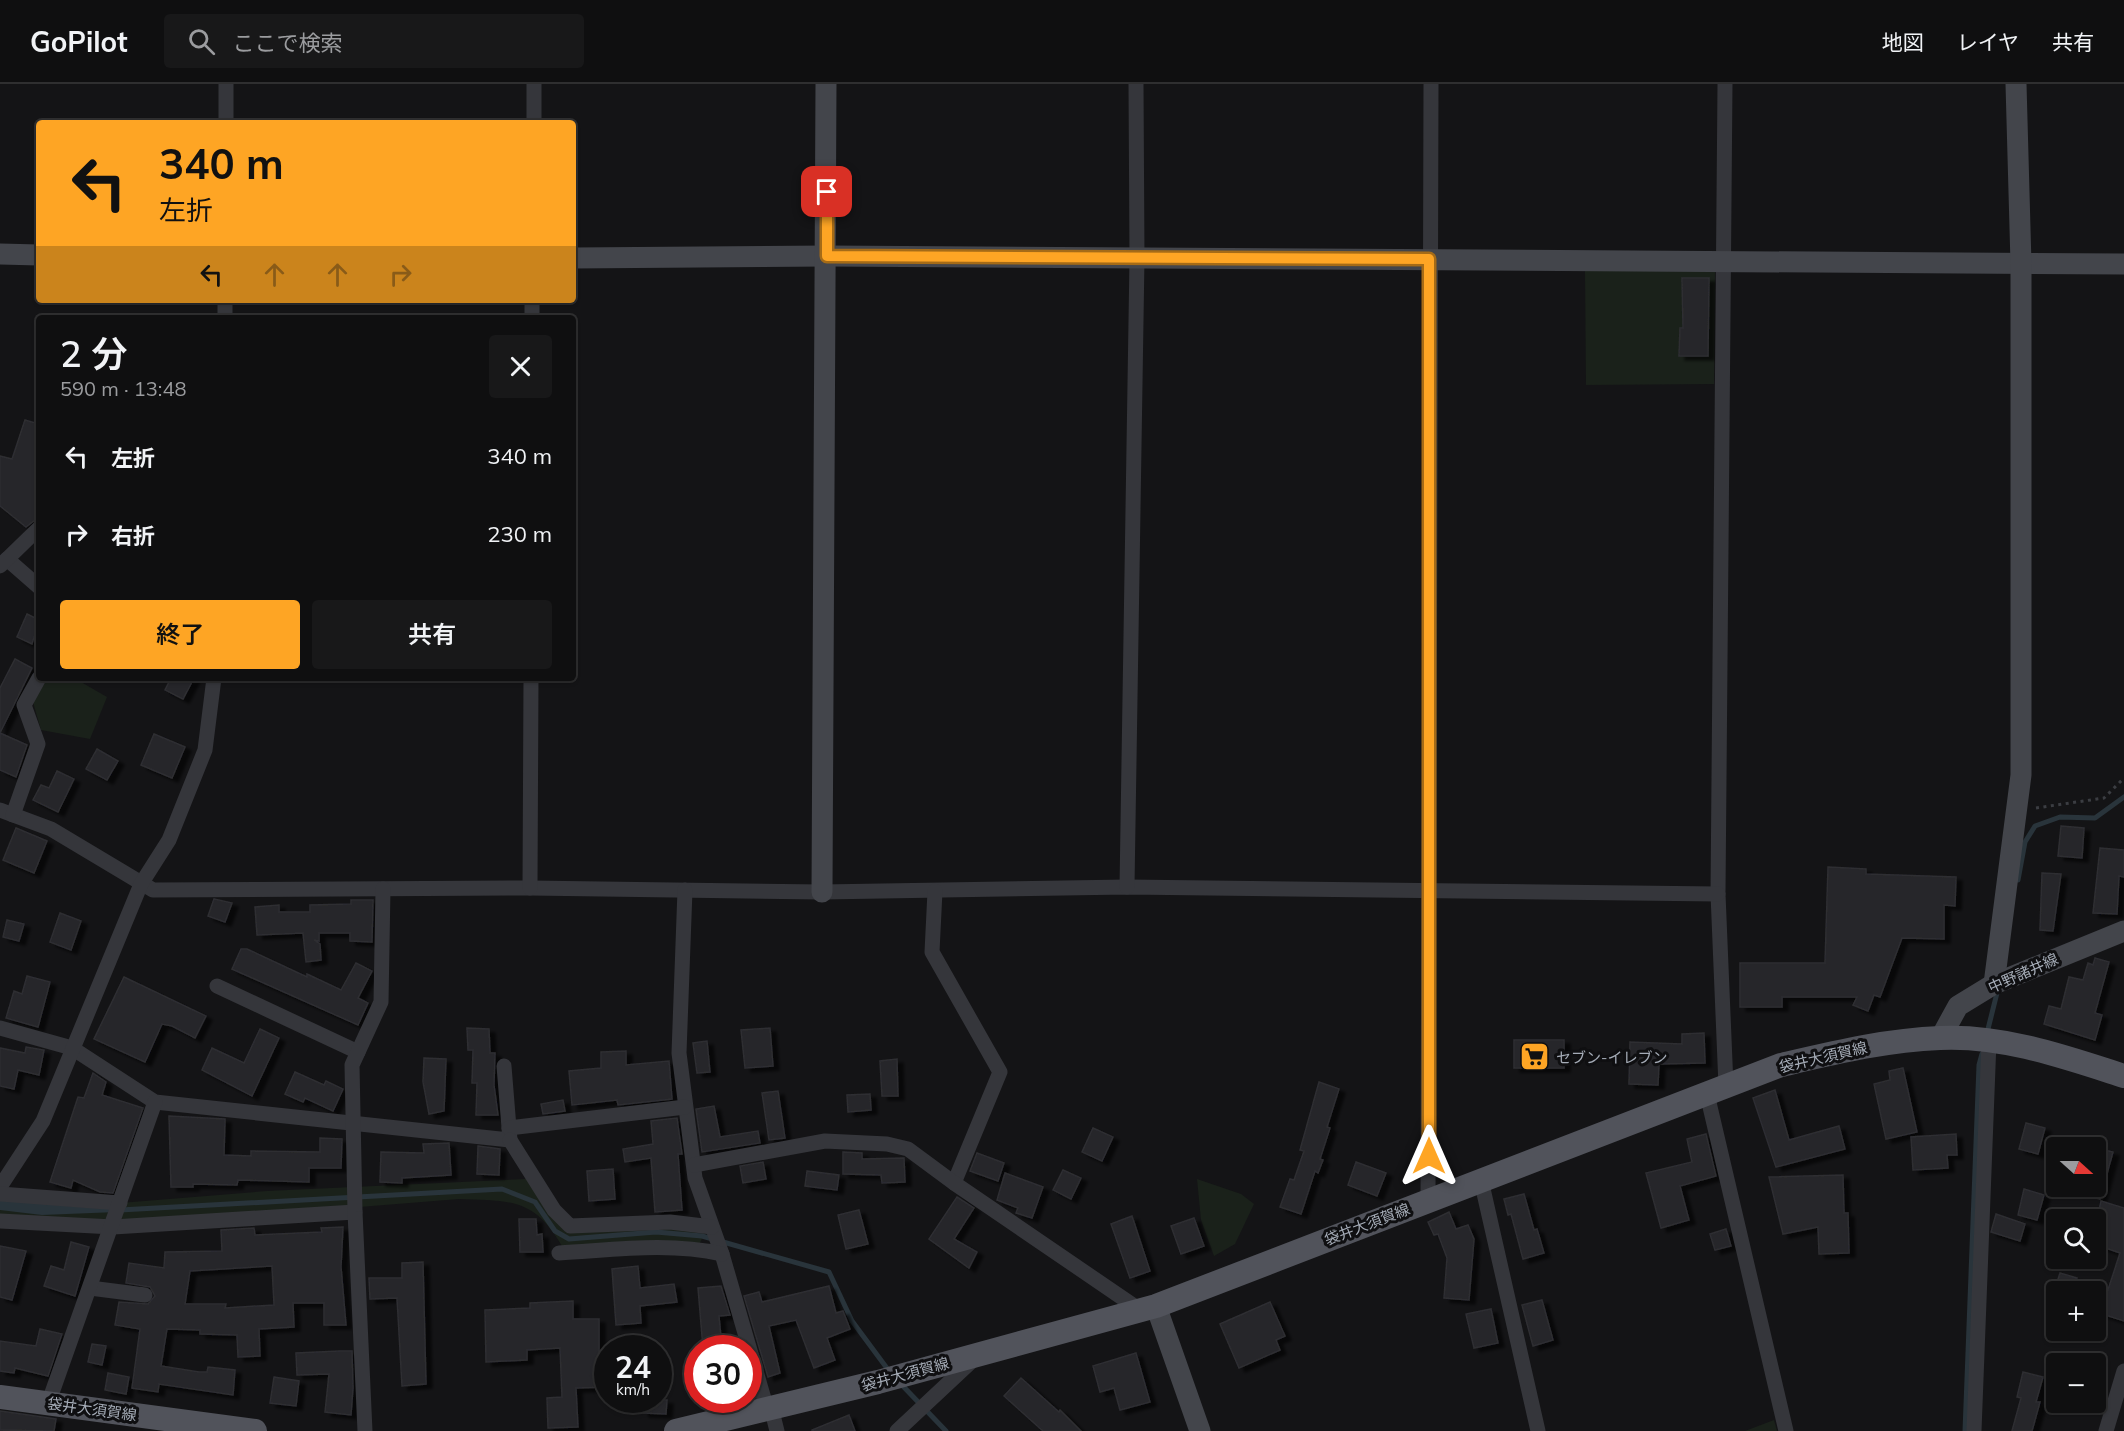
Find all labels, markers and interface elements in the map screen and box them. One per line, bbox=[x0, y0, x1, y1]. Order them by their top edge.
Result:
search box bbox=[164, 14, 584, 68]
text: GoPilot bbox=[30, 24, 128, 59]
icon: search bbox=[185, 25, 218, 58]
text: ここで検索 bbox=[233, 29, 343, 57]
text: 地図 bbox=[1882, 29, 1924, 55]
text: レイヤ bbox=[1957, 29, 2019, 55]
text: 共有 bbox=[2052, 29, 2094, 55]
text: 340 m bbox=[159, 137, 284, 190]
icon: left bbox=[60, 144, 138, 222]
pin bbox=[801, 166, 852, 217]
icon: arrive bbox=[810, 175, 843, 208]
text: 左折 bbox=[159, 193, 213, 227]
icon: left bbox=[195, 258, 228, 291]
icon: ahead bbox=[258, 258, 291, 291]
icon: ahead bbox=[321, 258, 354, 291]
icon: right bbox=[384, 258, 417, 291]
text: 2 分 bbox=[60, 331, 127, 376]
button: close bbox=[489, 335, 552, 398]
text: 590 m · 13:48 bbox=[60, 376, 186, 401]
icon: left bbox=[60, 440, 93, 473]
text: 340 m bbox=[487, 442, 552, 470]
text: 左折 bbox=[111, 444, 155, 472]
icon: right bbox=[60, 518, 93, 551]
text: 230 m bbox=[487, 520, 552, 548]
text: 右折 bbox=[111, 522, 155, 550]
button: 終了 bbox=[60, 600, 300, 669]
button: 共有 bbox=[312, 600, 552, 669]
street label: 中野諸井線 bbox=[1985, 949, 2061, 997]
street label: 袋井大須賀線 bbox=[1777, 1038, 1869, 1076]
supermarket icon: セブン-イレブン bbox=[1519, 1041, 1551, 1073]
place label: セブン-イレブン bbox=[1556, 1048, 1667, 1067]
position arrow bbox=[1397, 1124, 1461, 1188]
north arrow bbox=[2046, 1137, 2106, 1197]
map controls bbox=[2046, 1137, 2106, 1413]
street label: 袋井大須賀線 bbox=[1322, 1199, 1412, 1249]
button: search bbox=[2046, 1209, 2106, 1269]
button: + bbox=[2046, 1281, 2106, 1341]
speed limit sign: 30 bbox=[684, 1335, 762, 1413]
text: 24 bbox=[615, 1348, 651, 1386]
street label: 袋井大須賀線 bbox=[859, 1353, 951, 1395]
button: − bbox=[2046, 1353, 2106, 1413]
text: km/h bbox=[616, 1380, 650, 1399]
street label: 袋井大須賀線 bbox=[46, 1393, 138, 1425]

